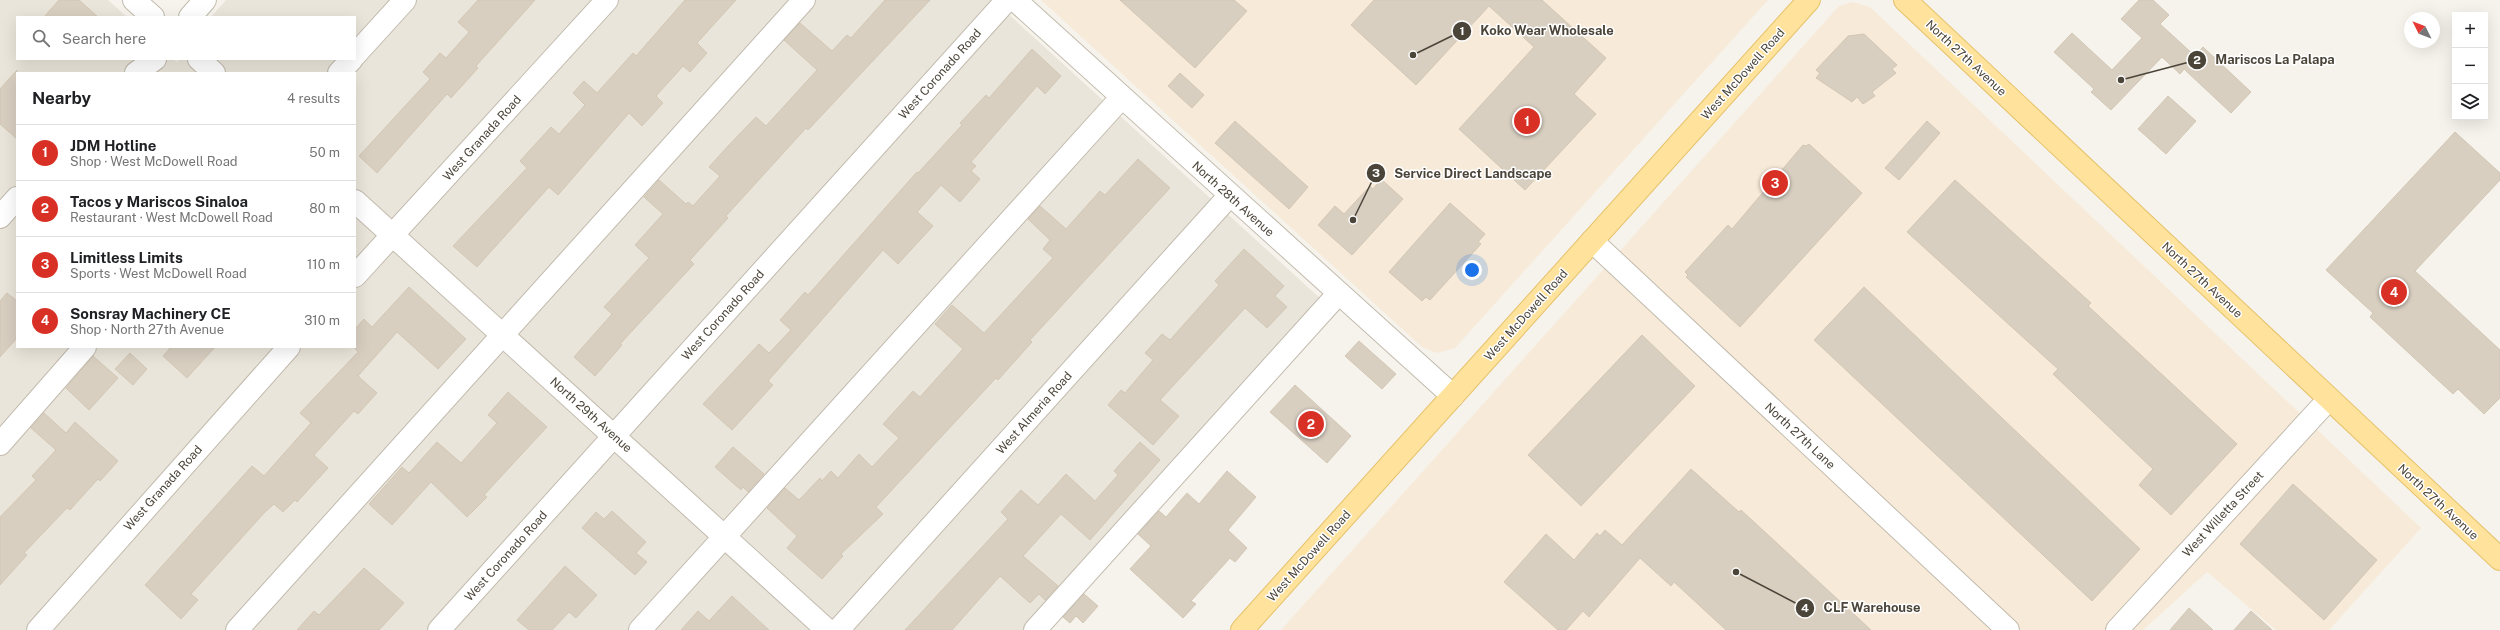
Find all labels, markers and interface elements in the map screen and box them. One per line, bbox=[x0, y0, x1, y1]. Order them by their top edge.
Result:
north arrow bbox=[2404, 12, 2440, 48]
map controls bbox=[2452, 12, 2488, 120]
button: + bbox=[2452, 12, 2488, 48]
search box bbox=[16, 16, 356, 60]
street label: North 27th Avenue bbox=[1923, 17, 2009, 99]
callout: Koko Wear Wholesale bbox=[1452, 18, 1622, 43]
text: Koko Wear Wholesale bbox=[1480, 23, 1614, 38]
text: 1 bbox=[1459, 24, 1465, 38]
street label: West Coronado Road bbox=[896, 26, 984, 122]
street label: West McDowell Road bbox=[1698, 26, 1788, 122]
icon: search bbox=[30, 27, 52, 49]
text: Search here bbox=[62, 30, 146, 47]
callout: Mariscos La Palapa bbox=[2187, 47, 2343, 72]
button: − bbox=[2452, 48, 2488, 84]
text: Mariscos La Palapa bbox=[2215, 52, 2335, 67]
text: 2 bbox=[2193, 53, 2201, 67]
button: layers bbox=[2452, 84, 2488, 120]
text: Nearby bbox=[32, 88, 91, 108]
text: 4 results bbox=[287, 91, 340, 106]
street label: West Granada Road bbox=[440, 93, 524, 183]
pin: 1 bbox=[1514, 106, 1540, 136]
text: JDM Hotline bbox=[70, 137, 156, 154]
text: 1 bbox=[42, 145, 48, 160]
text: 50 m bbox=[309, 145, 340, 160]
text: Shop · West McDowell Road bbox=[70, 154, 238, 169]
street label: North 28th Avenue bbox=[1189, 159, 1277, 240]
callout: Service Direct Landscape bbox=[1366, 160, 1559, 185]
text: 3 bbox=[1372, 166, 1380, 180]
text: Service Direct Landscape bbox=[1394, 166, 1552, 181]
pin: 3 bbox=[1762, 168, 1788, 198]
text: Tacos y Mariscos Sinaloa bbox=[70, 193, 248, 210]
text: 2 bbox=[41, 201, 49, 216]
text: 80 m bbox=[309, 201, 340, 216]
text: Restaurant · West McDowell Road bbox=[70, 210, 273, 225]
street label: North 27th Avenue bbox=[2159, 239, 2245, 321]
text: Limitless Limits bbox=[70, 249, 183, 266]
text: 3 bbox=[41, 257, 49, 272]
text: 110 m bbox=[307, 257, 340, 272]
your location bbox=[1462, 260, 1482, 280]
text: Sports · West McDowell Road bbox=[70, 266, 247, 281]
street label: West Coronado Road bbox=[679, 267, 767, 363]
street label: West McDowell Road bbox=[1481, 267, 1571, 363]
pin: 4 bbox=[2381, 277, 2407, 307]
text: Sonsray Machinery CE bbox=[70, 305, 231, 322]
text: 4 bbox=[41, 313, 49, 328]
text: 310 m bbox=[304, 313, 340, 328]
text: Shop · North 27th Avenue bbox=[70, 322, 224, 337]
street label: West Almeria Road bbox=[993, 369, 1075, 457]
street label: North 29th Avenue bbox=[547, 375, 635, 456]
street label: North 27th Lane bbox=[1762, 400, 1838, 472]
pin: 2 bbox=[1298, 409, 1324, 439]
street label: West Granada Road bbox=[121, 443, 205, 533]
street label: North 27th Avenue bbox=[2395, 461, 2481, 543]
street label: West Willetta Street bbox=[2180, 468, 2267, 560]
street label: West Coronado Road bbox=[462, 508, 550, 604]
street label: West McDowell Road bbox=[1264, 508, 1354, 604]
callout: CLF Warehouse bbox=[1795, 595, 1928, 620]
text: CLF Warehouse bbox=[1824, 600, 1920, 615]
text: 4 bbox=[1801, 601, 1809, 615]

